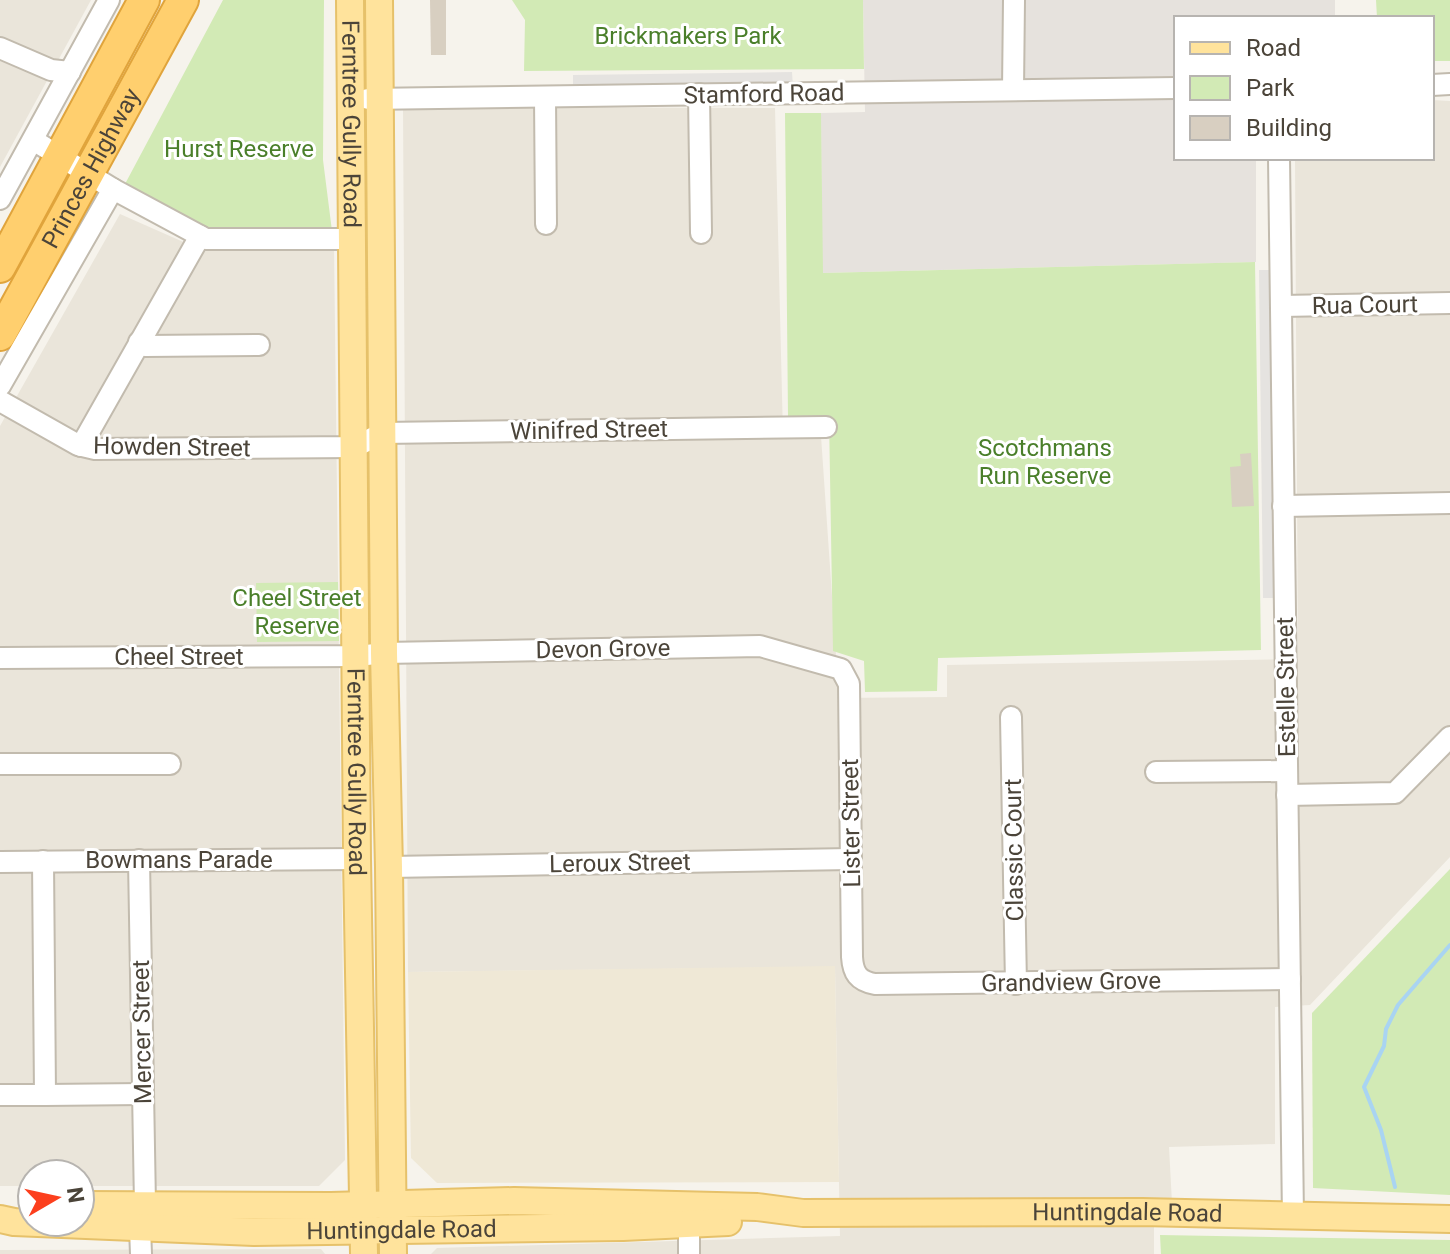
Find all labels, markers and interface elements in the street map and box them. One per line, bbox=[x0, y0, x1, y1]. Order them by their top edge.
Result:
legend bbox=[1174, 16, 1434, 160]
street label: Ferntree Gully Road bbox=[336, 20, 366, 228]
park label: Brickmakers Park bbox=[594, 22, 782, 50]
text: Road bbox=[1246, 34, 1301, 62]
text: Park bbox=[1246, 74, 1295, 102]
street label: Stamford Road bbox=[683, 79, 845, 109]
street label: Princes Highway bbox=[36, 83, 146, 253]
text: Building bbox=[1246, 114, 1332, 142]
park label: Hurst Reserve bbox=[164, 135, 314, 163]
street label: Rua Court bbox=[1312, 290, 1418, 320]
street label: Winifred Street bbox=[510, 415, 668, 445]
street label: Howden Street bbox=[93, 432, 251, 462]
park label: Scotchmans Run Reserve bbox=[978, 434, 1112, 490]
park label: Cheel Street Reserve bbox=[232, 584, 362, 640]
street label: Estelle Street bbox=[1271, 616, 1301, 757]
street label: Devon Grove bbox=[535, 634, 671, 664]
street label: Cheel Street bbox=[114, 643, 244, 671]
street label: Ferntree Gully Road bbox=[341, 668, 371, 876]
street label: Lister Street bbox=[836, 758, 866, 888]
street label: Classic Court bbox=[999, 778, 1029, 922]
street label: Bowmans Parade bbox=[85, 846, 273, 874]
street label: Leroux Street bbox=[549, 848, 691, 878]
street label: Mercer Street bbox=[127, 959, 157, 1104]
street label: Grandview Grove bbox=[981, 966, 1161, 998]
north arrow bbox=[16, 1158, 96, 1238]
text: N bbox=[62, 1185, 89, 1205]
street label: Huntingdale Road bbox=[1032, 1198, 1223, 1228]
street label: Huntingdale Road bbox=[306, 1215, 497, 1245]

